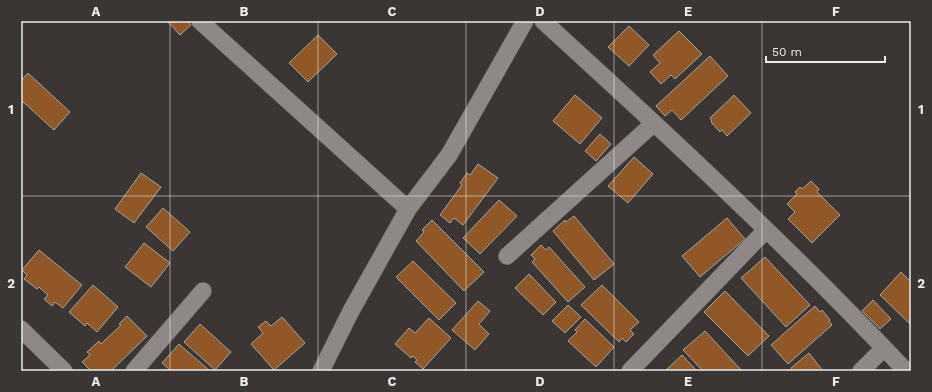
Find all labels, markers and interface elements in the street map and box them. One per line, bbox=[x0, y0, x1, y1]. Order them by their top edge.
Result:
text: A bbox=[92, 4, 101, 19]
text: B bbox=[240, 4, 249, 19]
text: C bbox=[388, 4, 397, 19]
text: D bbox=[535, 4, 545, 19]
text: E bbox=[684, 4, 692, 19]
text: F bbox=[832, 4, 840, 19]
scale bar bbox=[766, 38, 885, 64]
text: 50 m bbox=[772, 45, 802, 59]
text: 1 bbox=[8, 102, 14, 117]
text: 1 bbox=[918, 102, 924, 117]
text: 2 bbox=[7, 276, 15, 291]
text: 2 bbox=[917, 276, 925, 291]
text: A bbox=[92, 374, 101, 389]
text: B bbox=[240, 374, 249, 389]
text: C bbox=[388, 374, 397, 389]
text: D bbox=[535, 374, 545, 389]
text: E bbox=[684, 374, 692, 389]
text: F bbox=[832, 374, 840, 389]

